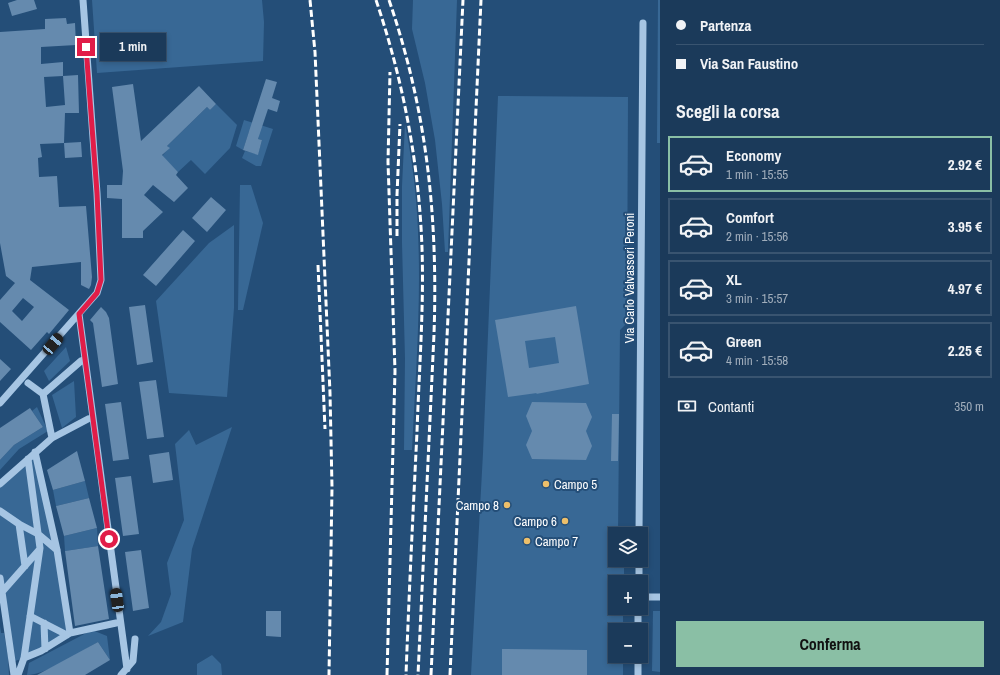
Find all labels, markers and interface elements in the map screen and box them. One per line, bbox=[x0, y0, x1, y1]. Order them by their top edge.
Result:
text: Partenza bbox=[700, 15, 751, 36]
callout: 1 min bbox=[100, 33, 166, 61]
route end bbox=[77, 38, 95, 56]
text: 1 min bbox=[119, 38, 147, 55]
text: Via San Faustino bbox=[700, 53, 798, 74]
text: Scegli la corsa bbox=[676, 99, 779, 124]
text: Economy bbox=[726, 145, 781, 166]
icon: car bbox=[678, 146, 714, 182]
text: 2.92 € bbox=[948, 154, 982, 175]
text: 1 min · 15:55 bbox=[726, 166, 788, 183]
text: Comfort bbox=[726, 207, 774, 228]
icon: car bbox=[678, 208, 714, 244]
street label: Via Carlo Valvassori Peroni bbox=[621, 213, 638, 343]
text: 3.95 € bbox=[948, 216, 982, 237]
text: 2 min · 15:56 bbox=[726, 228, 788, 245]
text: XL bbox=[726, 269, 742, 290]
icon: car bbox=[678, 270, 714, 306]
text: 4.97 € bbox=[948, 278, 982, 299]
text: 3 min · 15:57 bbox=[726, 290, 788, 307]
car bbox=[41, 331, 65, 357]
text: Green bbox=[726, 331, 762, 352]
icon: car bbox=[678, 332, 714, 368]
text: 2.25 € bbox=[948, 340, 982, 361]
text: 4 min · 15:58 bbox=[726, 352, 788, 369]
icon: cash bbox=[676, 395, 698, 417]
text: Contanti bbox=[708, 396, 755, 417]
text: 350 m bbox=[954, 398, 984, 415]
place label: Campo 5 bbox=[554, 476, 597, 493]
marker: Campo 5 bbox=[541, 479, 551, 489]
place label: Campo 8 bbox=[456, 497, 499, 514]
marker: Campo 8 bbox=[502, 500, 512, 510]
place label: Campo 6 bbox=[514, 513, 557, 530]
marker: Campo 6 bbox=[560, 516, 570, 526]
map controls bbox=[608, 527, 648, 663]
button: layers bbox=[608, 527, 648, 567]
route start bbox=[100, 530, 118, 548]
place label: Campo 7 bbox=[535, 533, 578, 550]
marker: Campo 7 bbox=[522, 536, 532, 546]
button: + bbox=[608, 575, 648, 615]
car bbox=[109, 587, 125, 613]
button: Conferma bbox=[676, 621, 984, 667]
button: − bbox=[608, 623, 648, 663]

